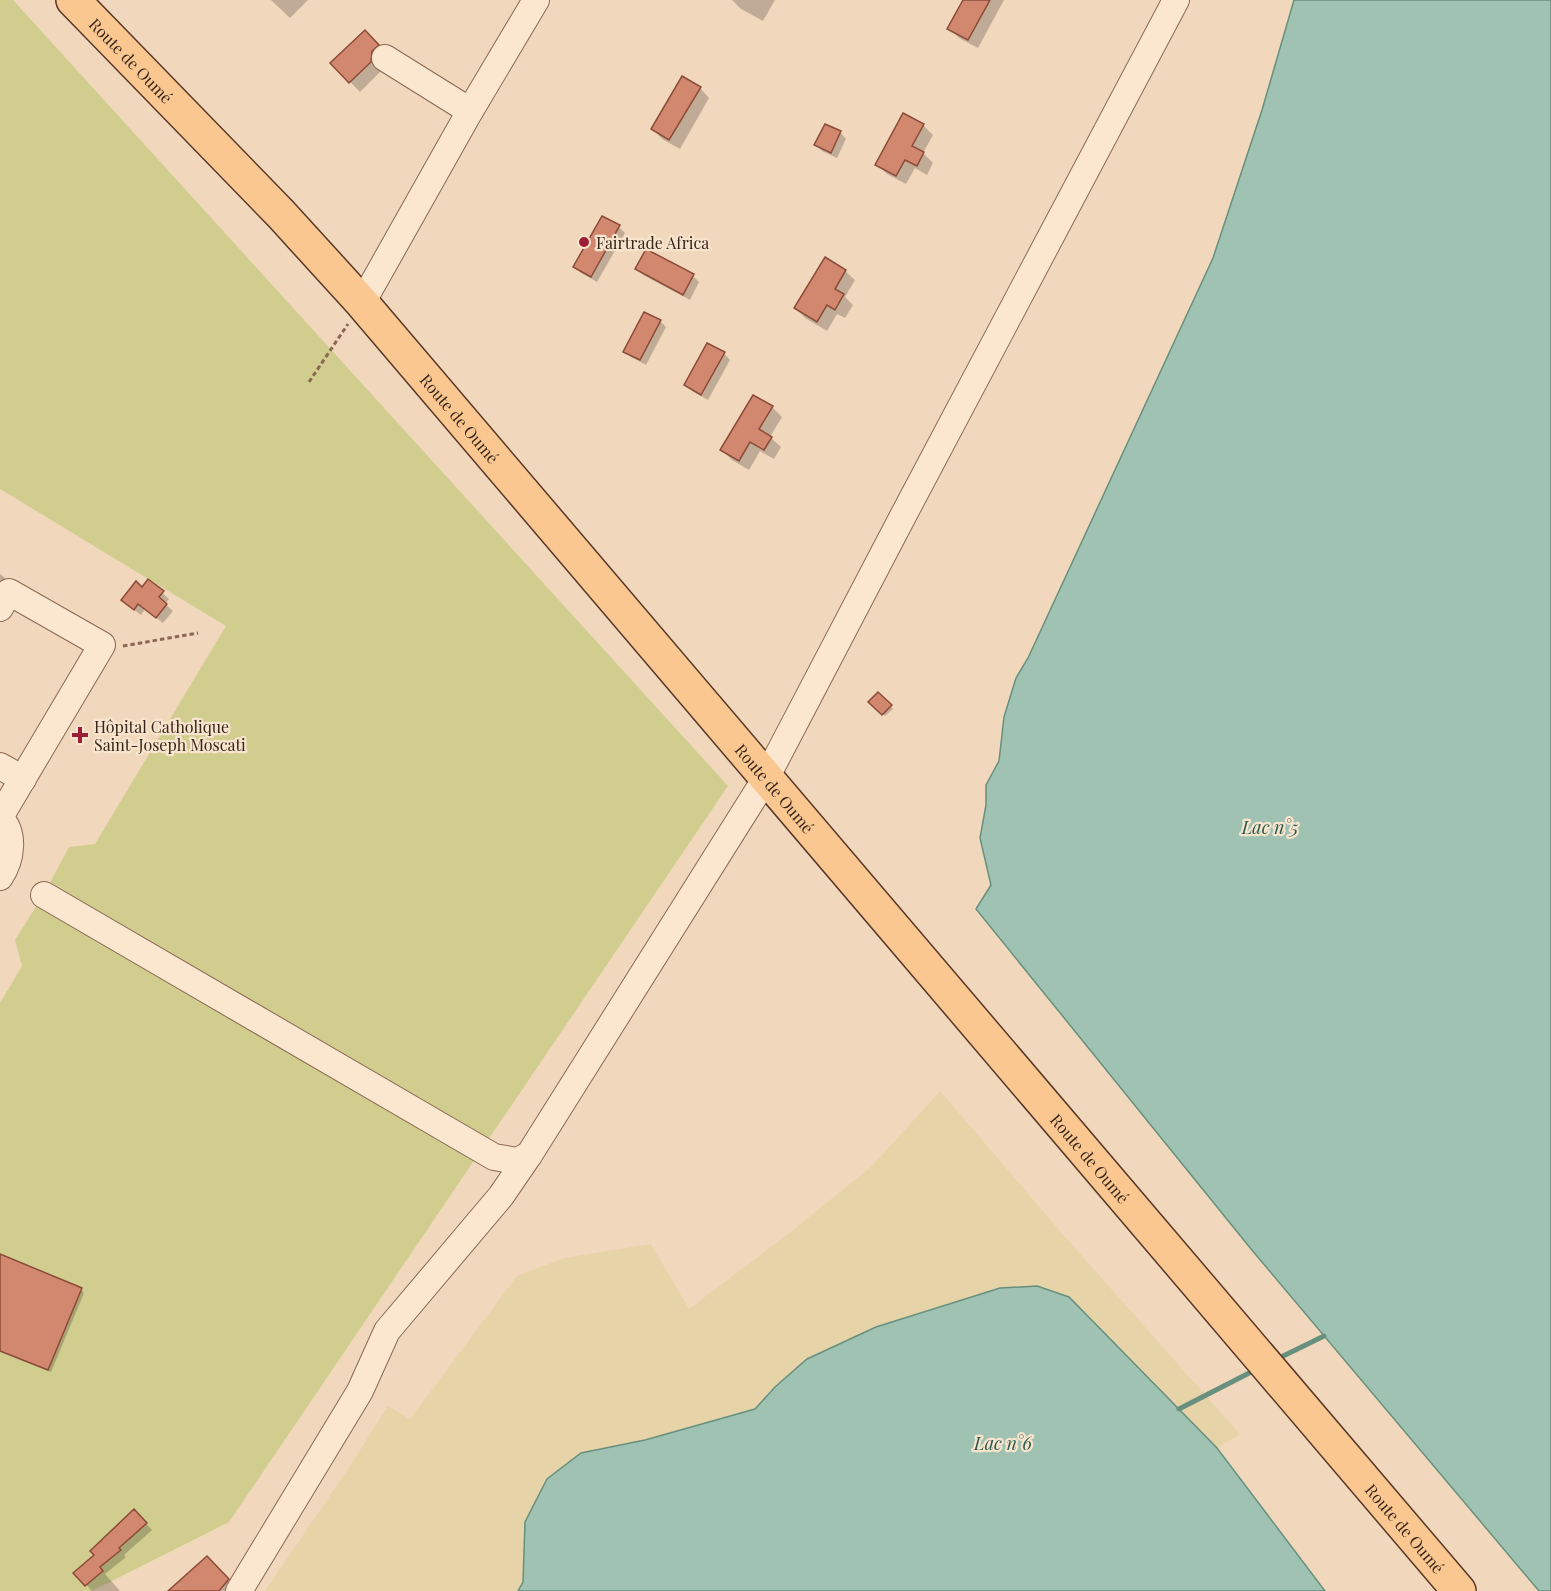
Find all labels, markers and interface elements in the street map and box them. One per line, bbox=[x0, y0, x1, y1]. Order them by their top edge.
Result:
street label: Route de Oumé bbox=[85, 13, 178, 107]
place label: Fairtrade Africa bbox=[596, 232, 709, 253]
marker: Fairtrade Africa bbox=[577, 235, 591, 249]
street label: Route de Oumé bbox=[416, 369, 504, 467]
place label: Hôpital Catholique Saint-Joseph Moscati bbox=[94, 716, 246, 755]
marker: Hôpital Catholique Saint-Joseph Moscati bbox=[71, 726, 89, 744]
street label: Route de Oumé bbox=[731, 739, 819, 837]
water label: Lac n°5 bbox=[1241, 815, 1298, 839]
street label: Route de Oumé bbox=[1046, 1109, 1134, 1207]
water label: Lac n°6 bbox=[973, 1431, 1032, 1455]
street label: Route de Oumé bbox=[1361, 1479, 1449, 1577]

